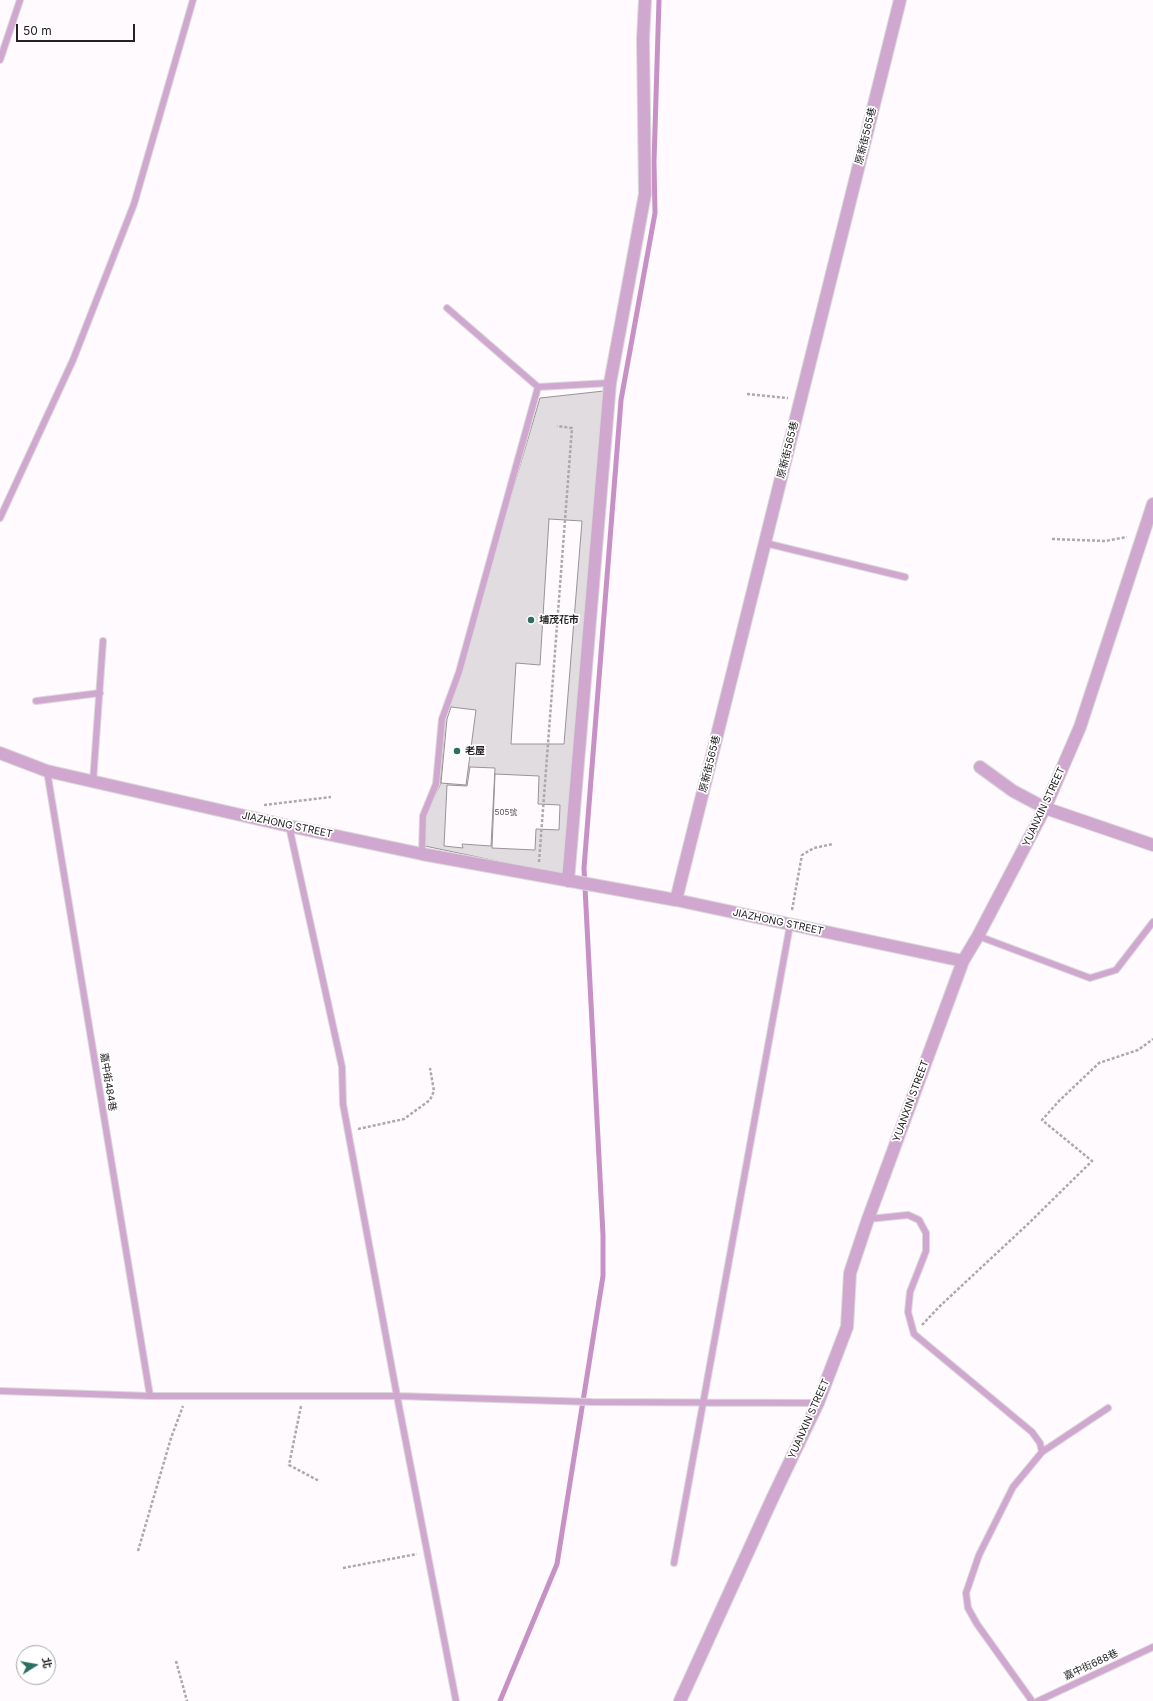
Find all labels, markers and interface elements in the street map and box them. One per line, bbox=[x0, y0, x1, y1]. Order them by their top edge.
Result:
scale bar bbox=[18, 16, 137, 42]
text: 50 m bbox=[23, 23, 52, 38]
street label: 原新街565巷 bbox=[853, 106, 879, 166]
street label: 原新街565巷 bbox=[775, 420, 801, 480]
place label: 埔茂花市 bbox=[539, 614, 579, 626]
marker: 埔茂花市 bbox=[526, 615, 536, 625]
street label: 原新街565巷 bbox=[697, 734, 723, 794]
place label: 老屋 bbox=[465, 745, 485, 757]
marker: 老屋 bbox=[452, 746, 462, 756]
street label: YUANXIN STREET bbox=[1020, 765, 1068, 849]
house number: 505號 bbox=[495, 808, 517, 818]
street label: JIAZHONG STREET bbox=[241, 810, 333, 840]
street label: JIAZHONG STREET bbox=[732, 907, 824, 937]
street label: 嘉中街484巷 bbox=[97, 1052, 119, 1112]
street label: YUANXIN STREET bbox=[891, 1058, 931, 1144]
street label: YUANXIN STREET bbox=[786, 1377, 832, 1461]
north arrow bbox=[16, 1645, 56, 1685]
street label: 嘉中街688巷 bbox=[1062, 1647, 1120, 1683]
text: 北 bbox=[39, 1656, 55, 1670]

